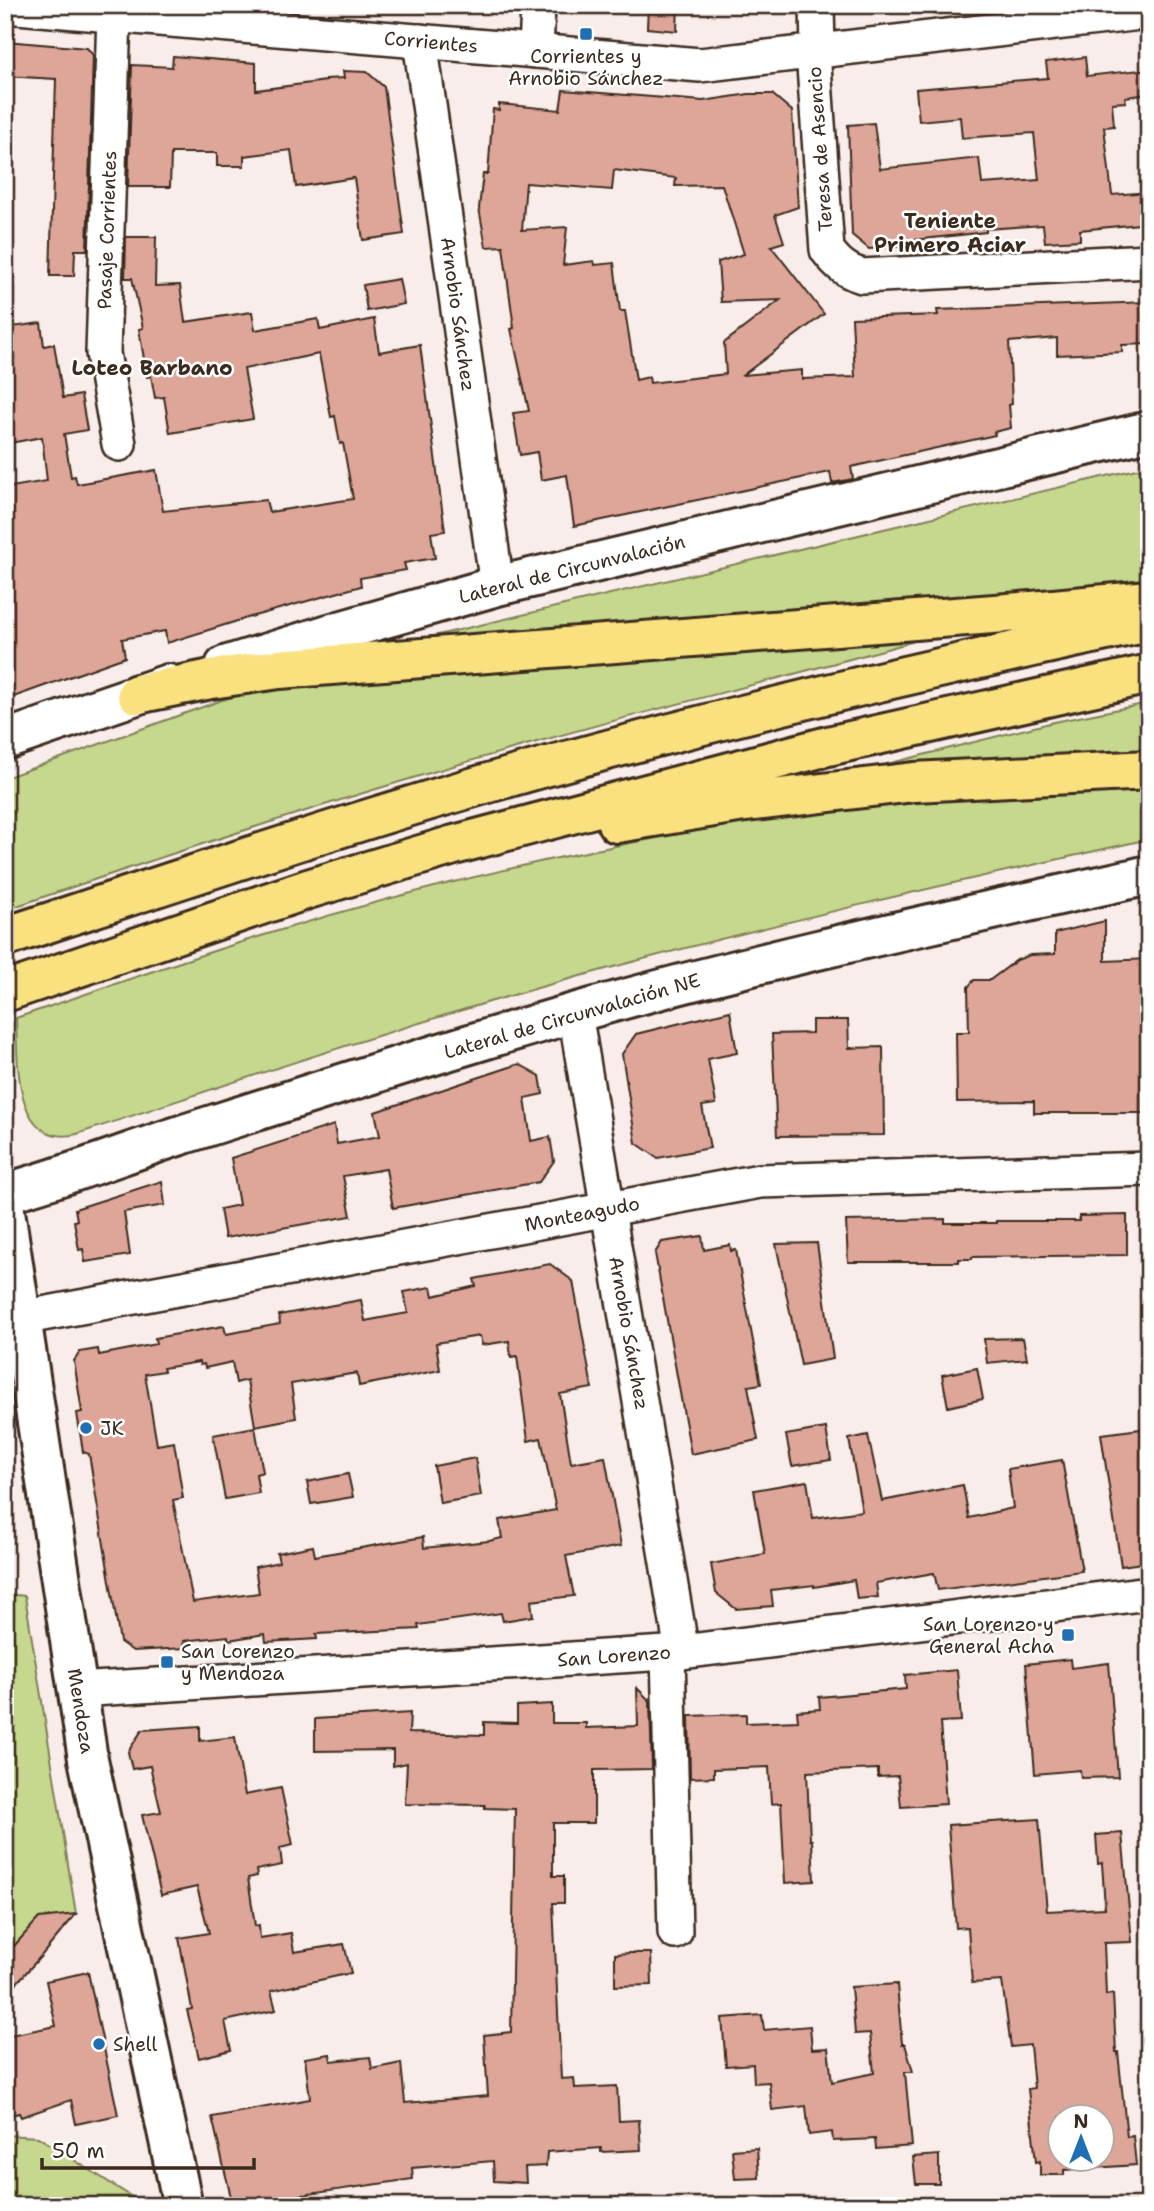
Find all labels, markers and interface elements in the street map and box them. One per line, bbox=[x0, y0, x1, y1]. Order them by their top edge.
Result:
street label: Corrientes bbox=[383, 25, 479, 59]
marker: Corrientes y Arnobio Sánchez bbox=[578, 26, 594, 42]
place label: Corrientes y Arnobio Sánchez bbox=[508, 44, 664, 91]
street label: Teresa de Asencio bbox=[802, 66, 838, 232]
street label: Pasaje Corrientes bbox=[92, 150, 122, 310]
district label: Teniente Primero Aciar bbox=[874, 207, 1026, 259]
street label: Arnobio Sánchez bbox=[435, 235, 481, 393]
district label: Loteo Barbano bbox=[71, 354, 233, 382]
street label: Lateral de Circunvalación bbox=[456, 529, 688, 609]
street label: Lateral de Circunvalación NE bbox=[441, 967, 703, 1065]
street label: Monteagudo bbox=[522, 1191, 642, 1237]
street label: Arnobio Sánchez bbox=[603, 1254, 655, 1412]
place label: JK bbox=[100, 1416, 124, 1441]
marker: JK bbox=[78, 1420, 94, 1436]
place label: San Lorenzo y General Acha bbox=[923, 1612, 1054, 1659]
marker: San Lorenzo y General Acha bbox=[1060, 1627, 1076, 1643]
place label: San Lorenzo y Mendoza bbox=[181, 1639, 295, 1686]
street label: San Lorenzo bbox=[556, 1640, 672, 1672]
marker: San Lorenzo y Mendoza bbox=[159, 1654, 175, 1670]
street label: Mendoza bbox=[62, 1667, 100, 1756]
place label: Shell bbox=[113, 2032, 157, 2057]
marker: Shell bbox=[91, 2036, 107, 2052]
north arrow bbox=[1046, 2102, 1116, 2172]
text: N bbox=[1073, 2109, 1089, 2134]
scale bar bbox=[42, 2127, 254, 2171]
text: 50 m bbox=[52, 2137, 105, 2165]

